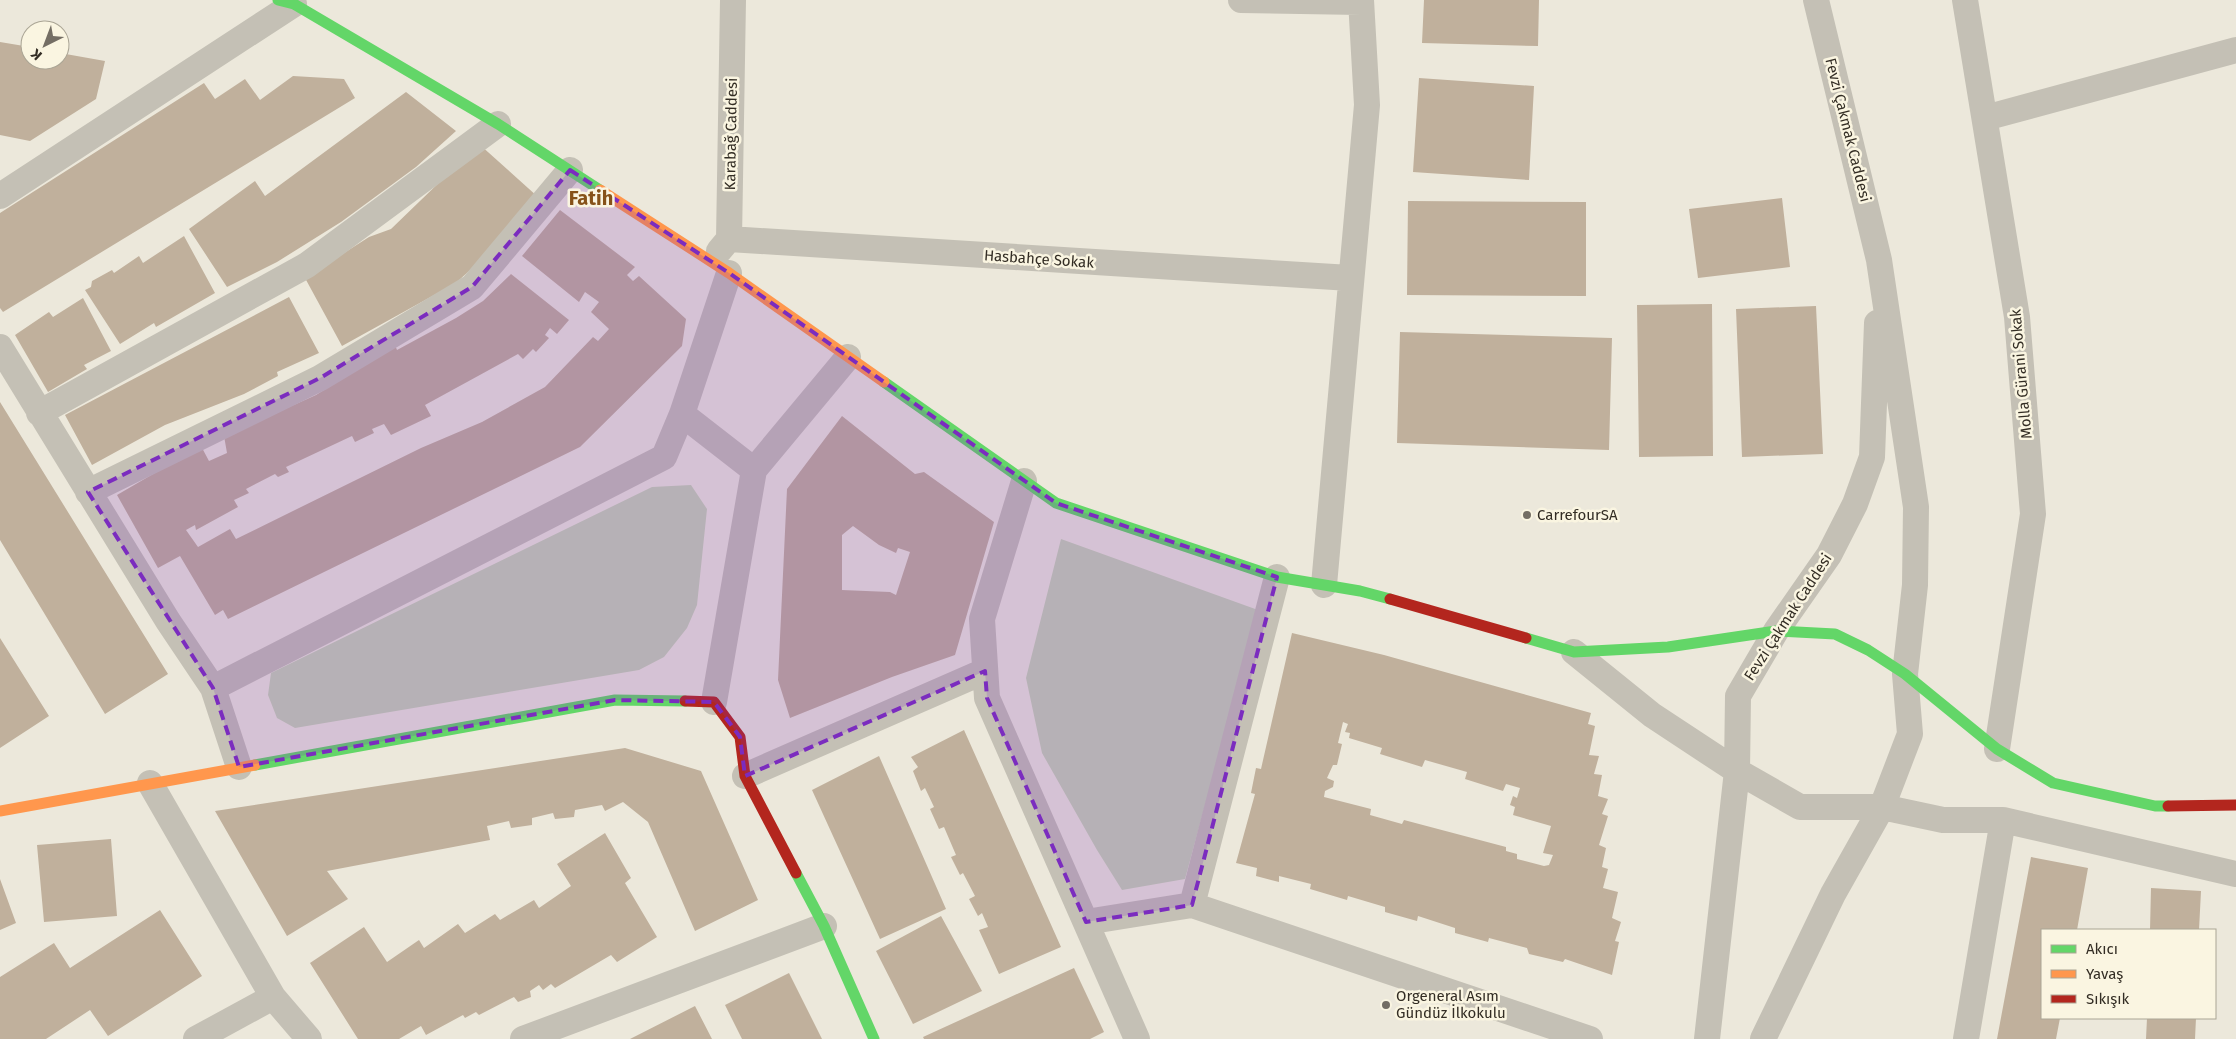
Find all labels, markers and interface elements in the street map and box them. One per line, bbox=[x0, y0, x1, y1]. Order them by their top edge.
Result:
north arrow bbox=[20, 20, 70, 70]
text: K bbox=[27, 44, 46, 64]
street label: Fevzi Çakmak Caddesi bbox=[1821, 56, 1875, 204]
street label: Karabağ Caddesi bbox=[721, 78, 741, 190]
district label: Fatih bbox=[569, 186, 613, 210]
street label: Hasbahçe Sokak bbox=[983, 246, 1095, 272]
street label: Molla Gürani Sokak bbox=[2006, 308, 2036, 440]
place label: CarrefourSA bbox=[1537, 506, 1618, 524]
marker: CarrefourSA bbox=[1521, 509, 1533, 521]
street label: Fevzi Çakmak Caddesi bbox=[1740, 550, 1836, 684]
legend bbox=[2041, 929, 2216, 1019]
text: Akıcı bbox=[2086, 940, 2118, 958]
text: Yavaş bbox=[2086, 965, 2123, 983]
place label: Orgeneral Asım Gündüz İlkokulu bbox=[1396, 987, 1506, 1022]
text: Sıkışık bbox=[2086, 990, 2130, 1008]
marker: Orgeneral Asım Gündüz İlkokulu bbox=[1380, 999, 1392, 1011]

